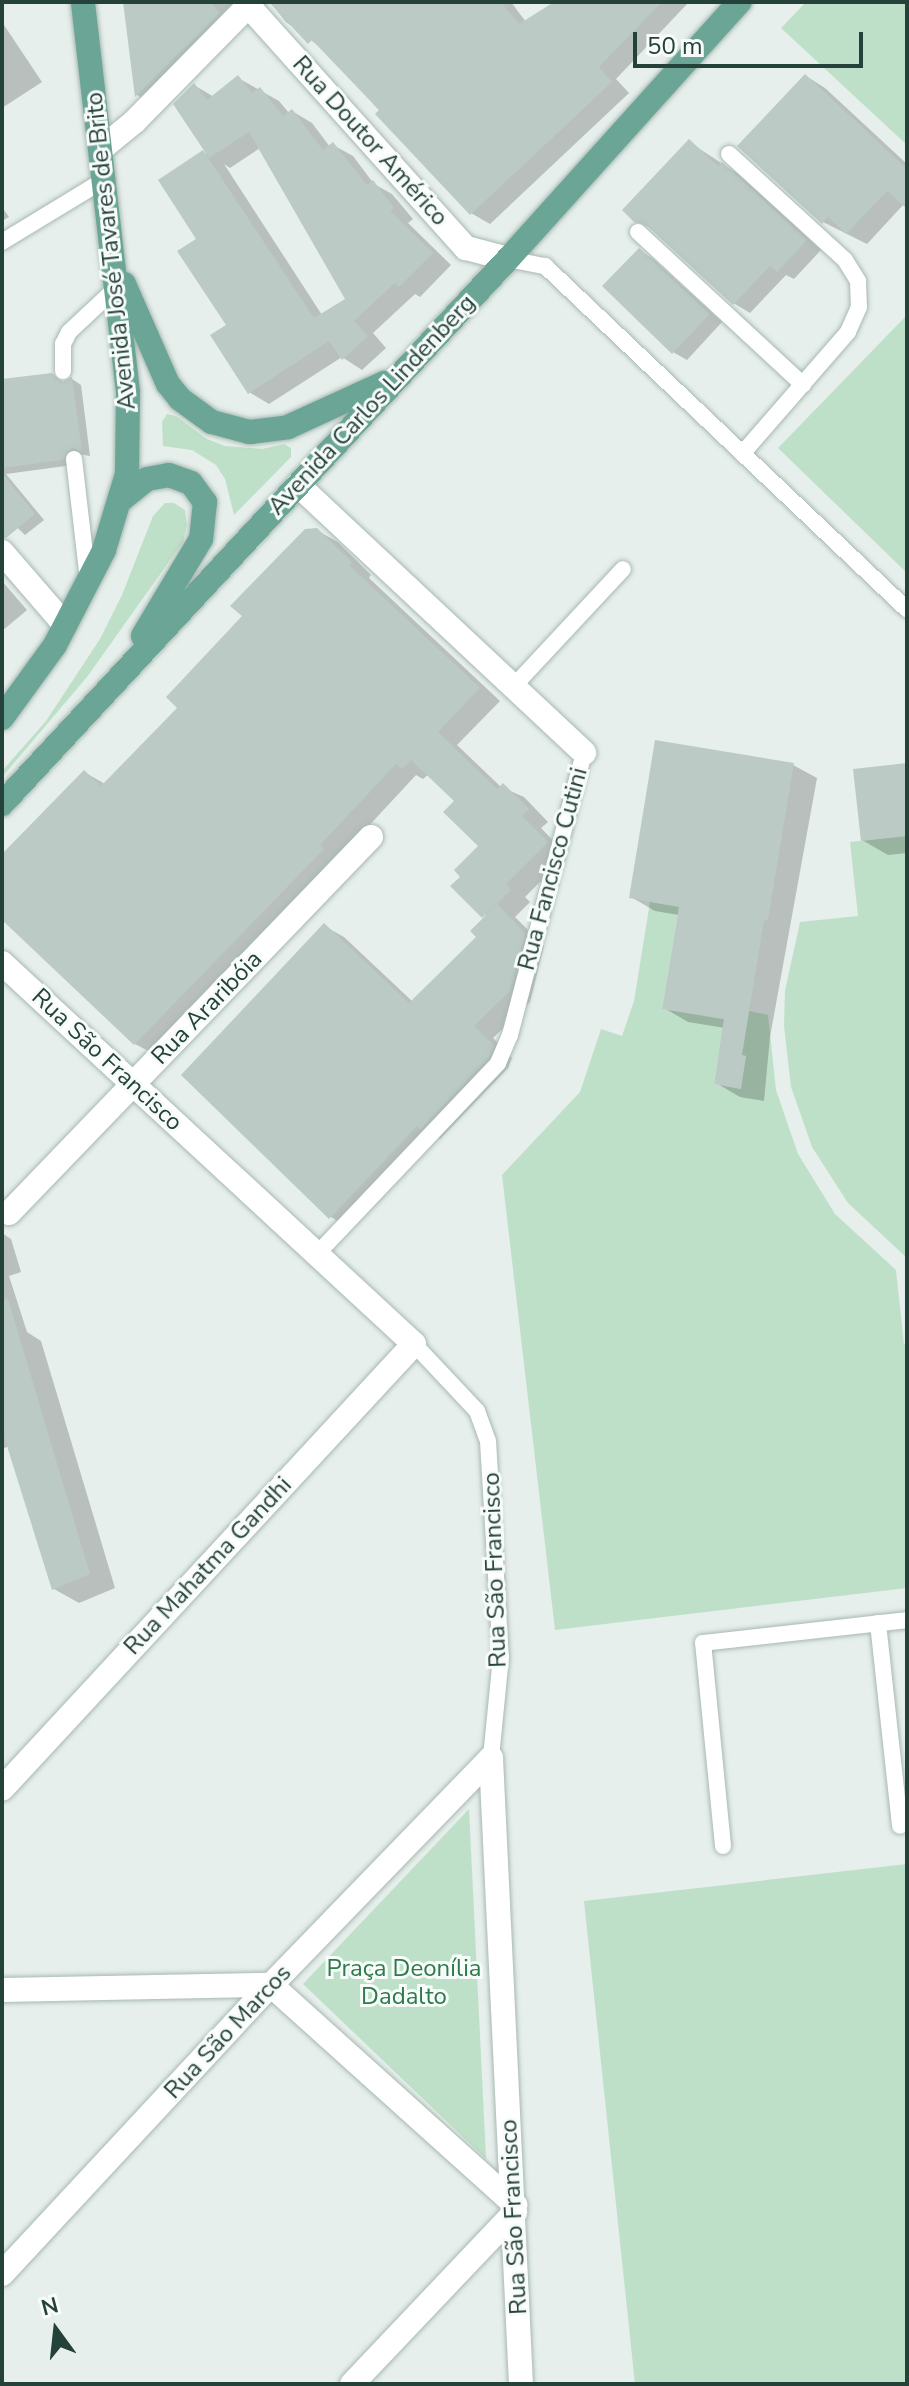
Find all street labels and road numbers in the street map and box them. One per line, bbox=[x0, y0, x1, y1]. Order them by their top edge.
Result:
street label: Rua Doutor Américo bbox=[286, 50, 454, 232]
street label: Avenida José Tavares de Brito bbox=[80, 91, 142, 411]
street label: Avenida Carlos Lindenberg bbox=[262, 289, 482, 521]
street label: Rua Fancisco Cutini bbox=[512, 765, 594, 973]
street label: Rua Araribóia bbox=[146, 945, 268, 1071]
street label: Rua São Francisco bbox=[26, 983, 188, 1137]
street label: Rua Mahatma Gandhi bbox=[118, 1471, 298, 1661]
street label: Rua São Francisco bbox=[477, 1472, 513, 1668]
street label: Rua São Marcos bbox=[159, 1959, 297, 2105]
street label: Rua São Francisco bbox=[495, 2119, 533, 2315]

